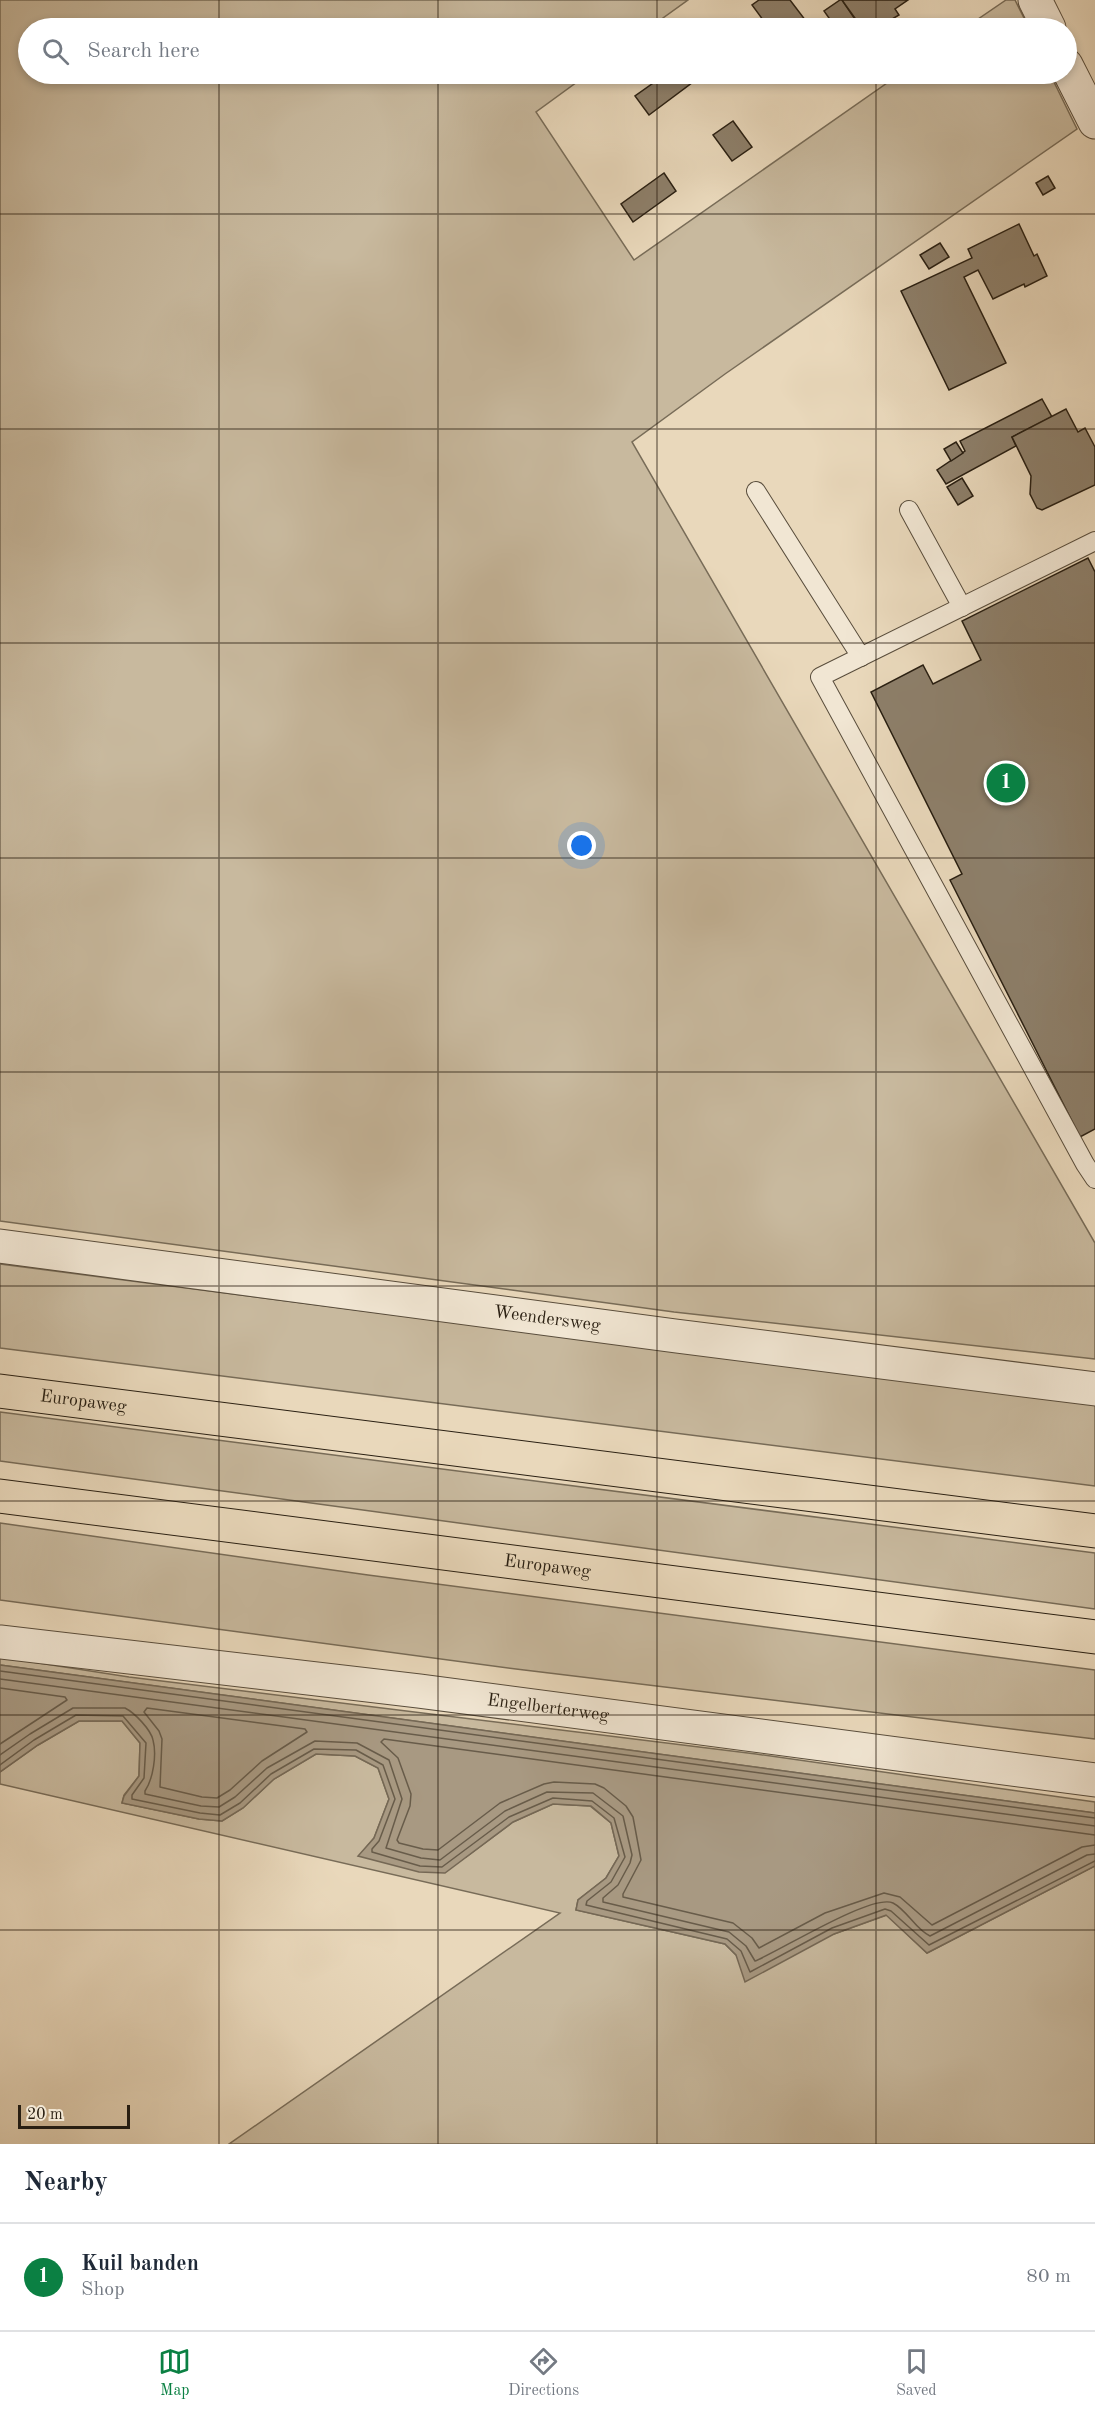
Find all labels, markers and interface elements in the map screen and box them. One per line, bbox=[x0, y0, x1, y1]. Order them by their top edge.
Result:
search box bbox=[18, 18, 1077, 84]
icon: search bbox=[39, 35, 72, 68]
text: Search here bbox=[87, 40, 200, 62]
pin: 1 bbox=[986, 760, 1026, 806]
your location bbox=[567, 831, 596, 860]
street label: Weendersweg bbox=[493, 1303, 602, 1335]
street label: Europaweg bbox=[39, 1387, 128, 1416]
street label: Europaweg bbox=[503, 1552, 592, 1581]
street label: Engelberterweg bbox=[486, 1691, 610, 1725]
scale bar bbox=[18, 2102, 130, 2130]
text: 20 m bbox=[27, 2107, 63, 2123]
text: Nearby bbox=[24, 2170, 108, 2196]
text: Kuil banden bbox=[81, 2253, 199, 2275]
text: 1 bbox=[38, 2267, 49, 2287]
text: 80 m bbox=[1026, 2267, 1071, 2287]
text: Shop bbox=[81, 2280, 125, 2300]
tab: Map bbox=[158, 2345, 191, 2401]
tab: Directions bbox=[508, 2345, 579, 2401]
tab: Saved bbox=[896, 2345, 937, 2401]

